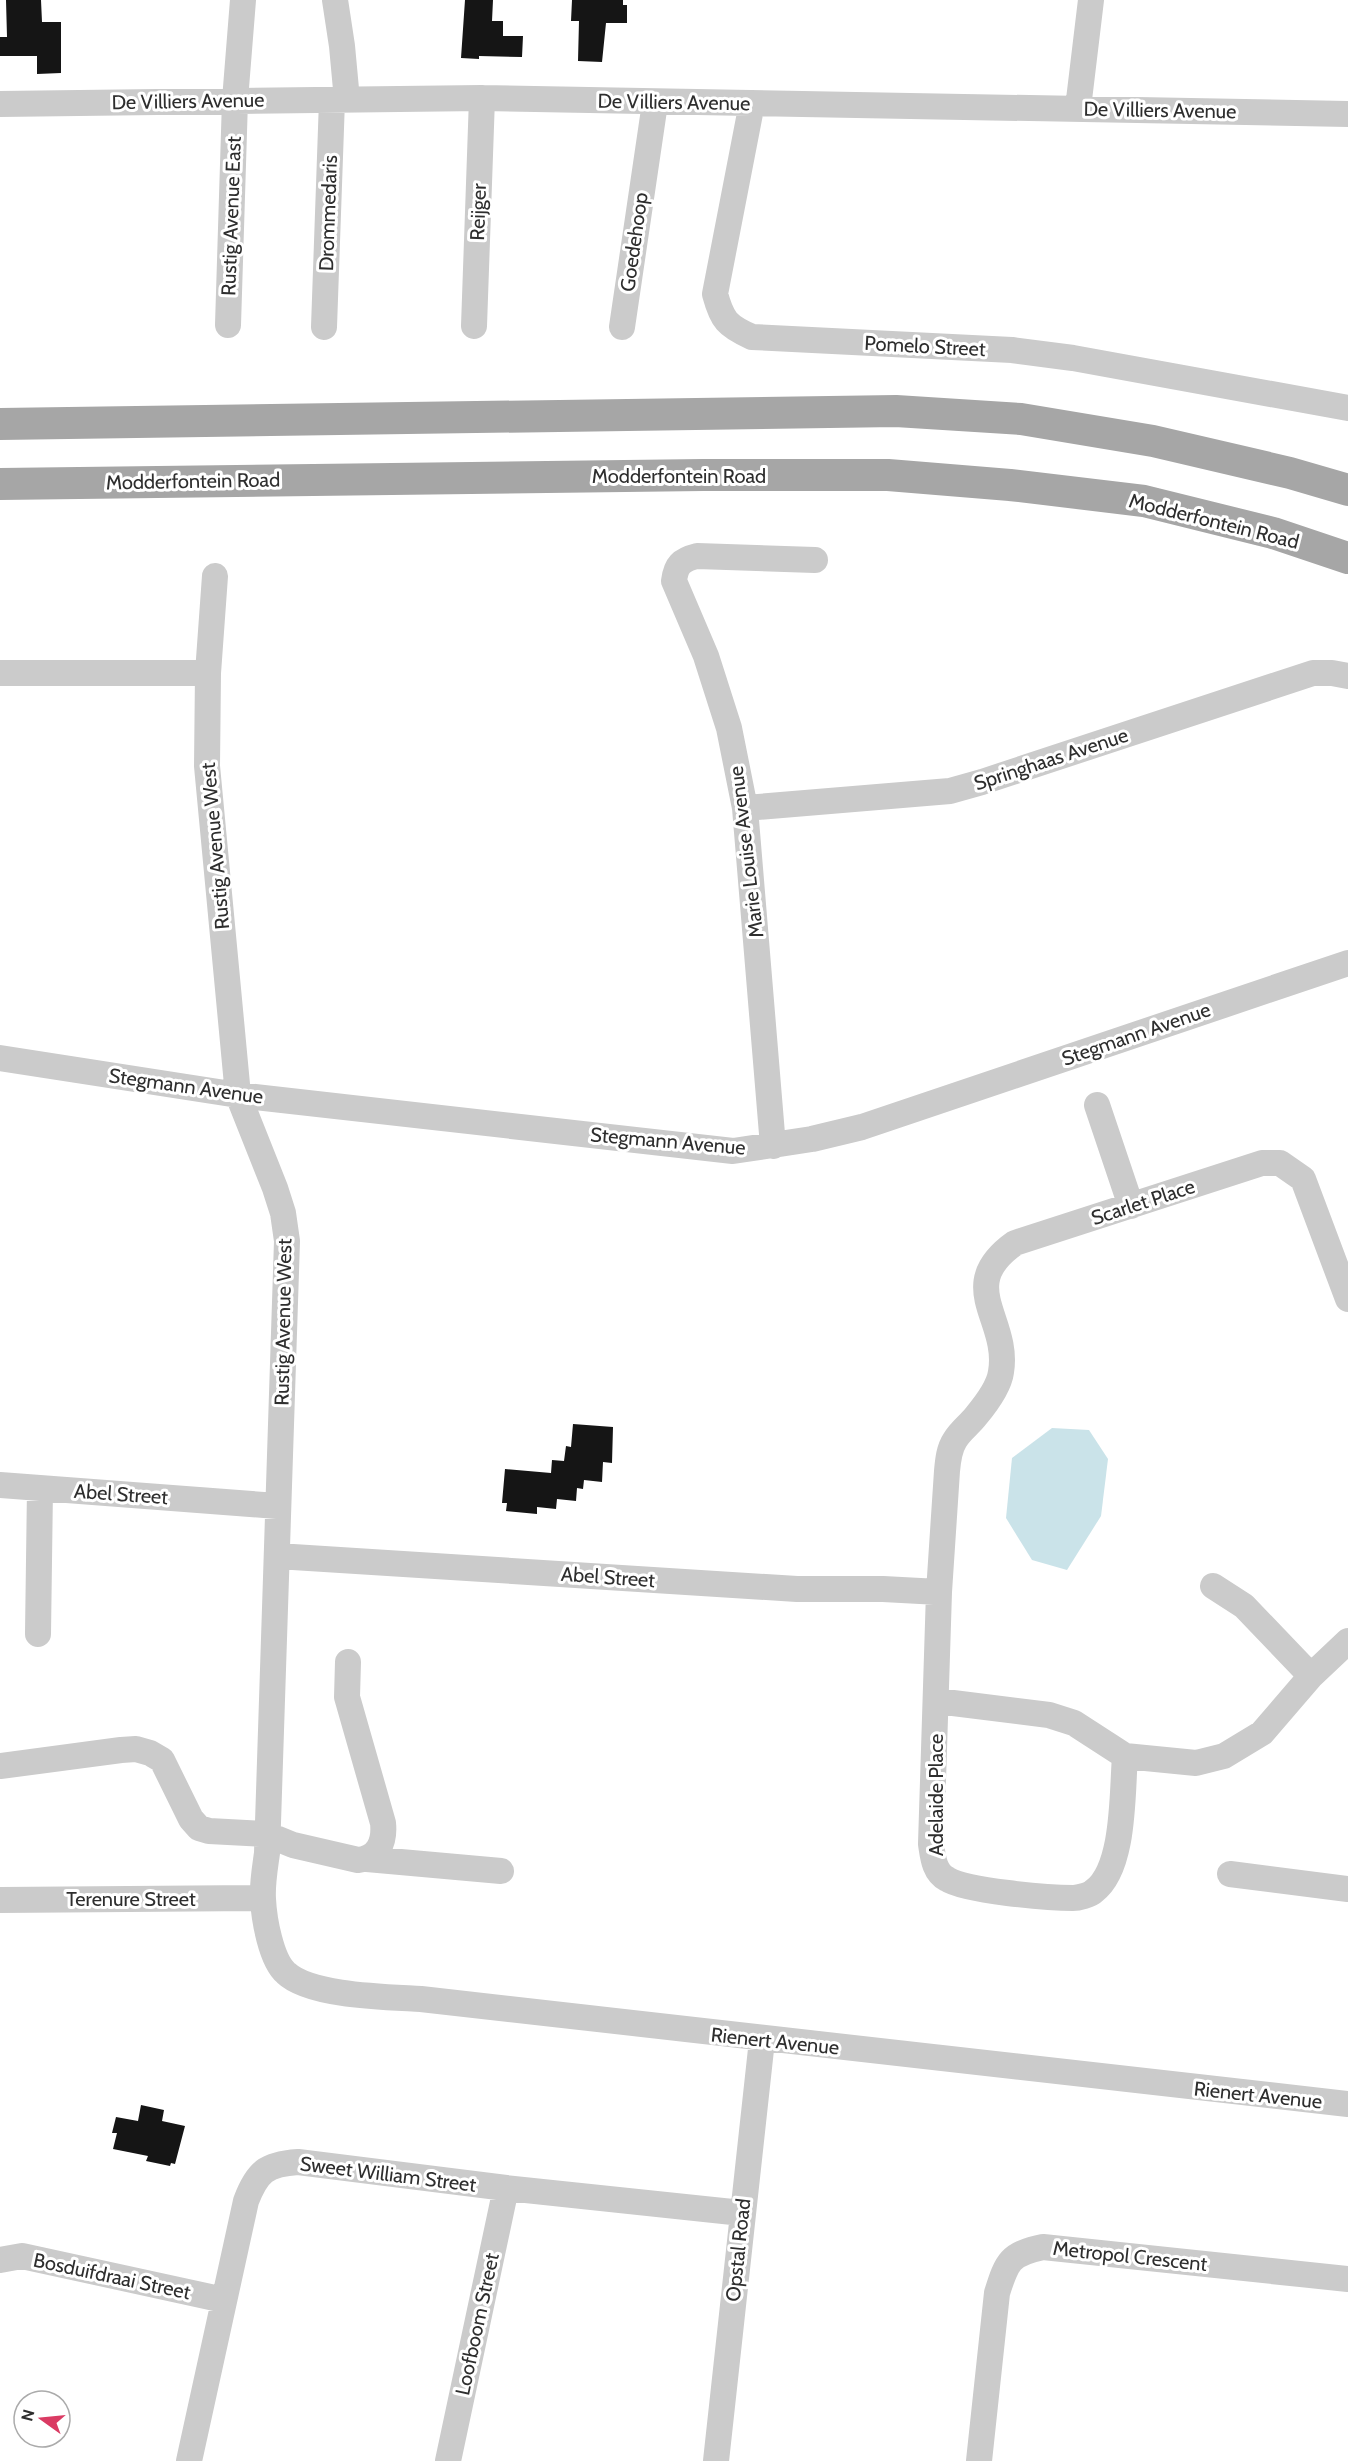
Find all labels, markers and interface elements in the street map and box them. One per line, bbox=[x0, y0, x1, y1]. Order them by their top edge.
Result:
street label: De Villiers Avenue bbox=[111, 88, 265, 114]
street label: De Villiers Avenue bbox=[597, 89, 751, 115]
street label: De Villiers Avenue bbox=[1083, 97, 1237, 123]
street label: Rustig Avenue East bbox=[216, 136, 246, 296]
street label: Drommedaris bbox=[314, 154, 342, 272]
street label: Reijger bbox=[465, 182, 491, 241]
street label: Goedehoop bbox=[615, 191, 653, 293]
street label: Pomelo Street bbox=[864, 331, 987, 361]
street label: Modderfontein Road bbox=[592, 464, 766, 488]
street label: Modderfontein Road bbox=[106, 467, 280, 495]
street label: Modderfontein Road bbox=[1126, 488, 1302, 554]
street label: Springhaas Avenue bbox=[971, 723, 1131, 795]
street label: Rustig Avenue West bbox=[196, 761, 234, 930]
street label: Marie Louise Avenue bbox=[724, 765, 768, 939]
street label: Stegmann Avenue bbox=[1058, 997, 1214, 1071]
street label: Stegmann Avenue bbox=[107, 1063, 265, 1109]
street label: Stegmann Avenue bbox=[589, 1122, 747, 1160]
street label: Scarlet Place bbox=[1088, 1174, 1198, 1230]
street label: Rustig Avenue West bbox=[270, 1238, 296, 1406]
street label: Abel Street bbox=[73, 1479, 169, 1509]
street label: Abel Street bbox=[560, 1562, 656, 1592]
street label: Adelaide Place bbox=[924, 1734, 948, 1856]
street label: Terenure Street bbox=[66, 1887, 196, 1911]
street label: Rienert Avenue bbox=[710, 2022, 840, 2060]
street label: Rienert Avenue bbox=[1193, 2076, 1323, 2114]
street label: Sweet William Street bbox=[299, 2151, 478, 2197]
street label: Opstal Road bbox=[721, 2197, 755, 2303]
street label: Metropol Crescent bbox=[1052, 2236, 1209, 2276]
street label: Bosduifdraai Street bbox=[31, 2248, 193, 2304]
street label: Loofboom Street bbox=[450, 2250, 504, 2397]
north arrow bbox=[12, 2389, 72, 2449]
text: N bbox=[17, 2407, 39, 2423]

